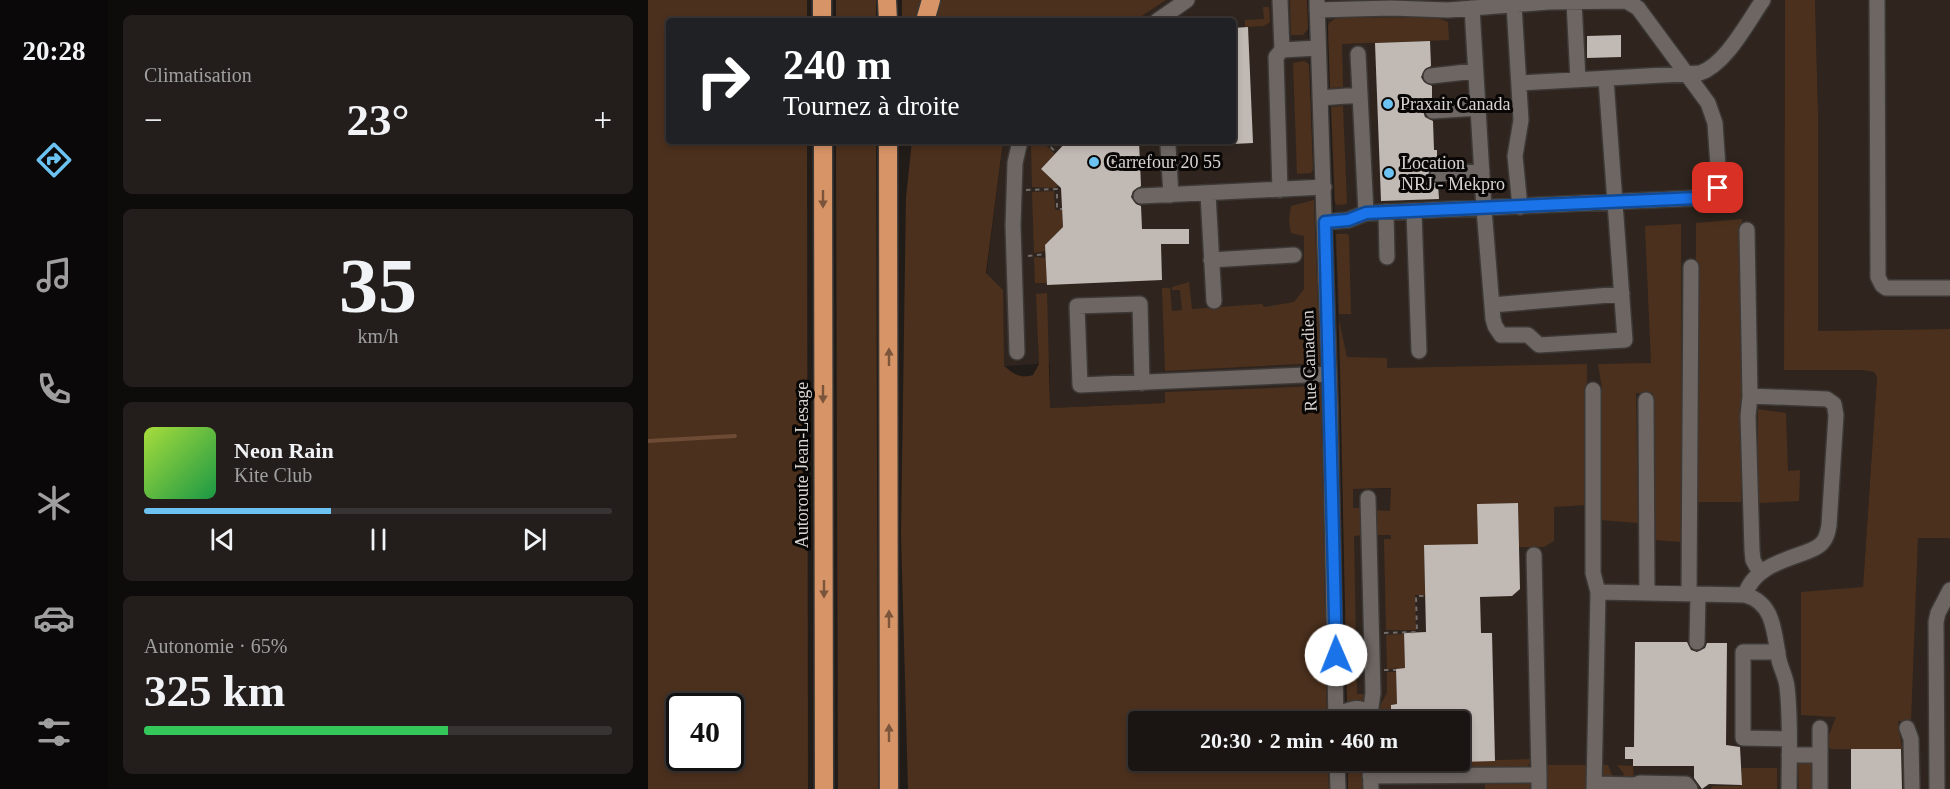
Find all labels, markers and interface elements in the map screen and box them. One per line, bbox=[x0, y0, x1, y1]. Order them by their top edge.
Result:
text: 20:28 bbox=[23, 36, 86, 66]
icon: right bbox=[684, 42, 762, 120]
text: 240 m bbox=[783, 42, 892, 88]
text: Climatisation bbox=[144, 64, 252, 86]
text: Tournez à droite bbox=[783, 91, 960, 121]
place label: Praxair Canada bbox=[1400, 94, 1510, 114]
text: 23° bbox=[347, 95, 410, 145]
marker: Praxair Canada bbox=[1381, 97, 1395, 111]
text: − bbox=[144, 102, 163, 138]
text: + bbox=[593, 102, 612, 138]
icon: directions bbox=[33, 139, 75, 181]
place label: Carrefour 20 55 bbox=[1106, 152, 1221, 172]
place label: Location NRJ - Mekpro bbox=[1401, 153, 1505, 194]
marker: Carrefour 20 55 bbox=[1087, 155, 1101, 169]
pin bbox=[1692, 162, 1743, 213]
marker: Location NRJ - Mekpro bbox=[1382, 166, 1396, 180]
icon: arrive bbox=[1701, 171, 1734, 204]
one-way arrow bbox=[818, 190, 828, 209]
text: 35 bbox=[339, 242, 417, 329]
icon: music bbox=[33, 254, 75, 296]
street label: Rue Canadien bbox=[1297, 310, 1321, 412]
text: km/h bbox=[357, 325, 399, 347]
one-way arrow bbox=[884, 348, 894, 367]
icon: phone bbox=[33, 368, 75, 410]
street label: Autoroute Jean-Lesage bbox=[792, 382, 812, 548]
one-way arrow bbox=[818, 385, 828, 404]
text: Neon Rain bbox=[234, 438, 334, 463]
text: Kite Club bbox=[234, 464, 312, 486]
icon: climate bbox=[33, 482, 75, 524]
icon: previous bbox=[206, 523, 239, 556]
icon: pause bbox=[362, 523, 395, 556]
icon: next bbox=[518, 523, 551, 556]
one-way arrow bbox=[819, 580, 829, 599]
icon: car bbox=[33, 597, 75, 639]
one-way arrow bbox=[884, 610, 894, 629]
position arrow bbox=[1304, 623, 1368, 687]
text: Autonomie · 65% bbox=[144, 635, 287, 657]
text: 325 km bbox=[144, 666, 285, 716]
speed limit sign: 40 bbox=[666, 693, 744, 771]
icon: filters bbox=[33, 711, 75, 753]
one-way arrow bbox=[884, 724, 894, 743]
text: 20:30 · 2 min · 460 m bbox=[1200, 728, 1398, 753]

